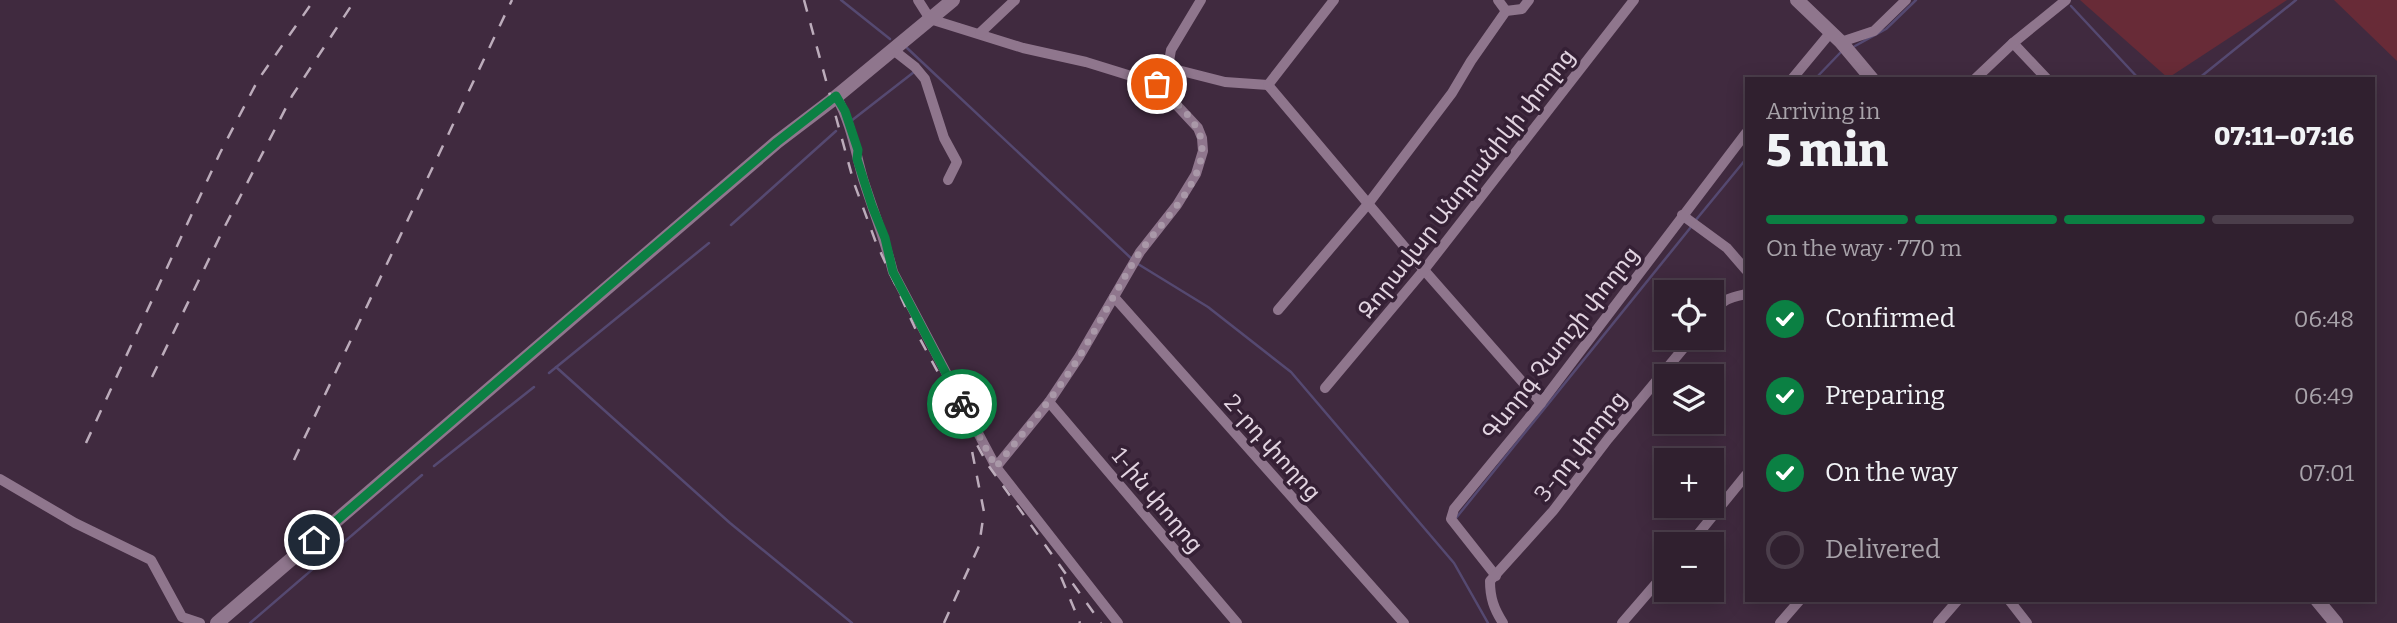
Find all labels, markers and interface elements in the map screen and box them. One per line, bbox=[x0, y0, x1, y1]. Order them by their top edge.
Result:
street label: Զորավար Անդրանիկի փողոց bbox=[1352, 42, 1580, 324]
pin bbox=[1127, 54, 1187, 114]
icon: bag bbox=[1138, 65, 1176, 103]
text: Arriving in bbox=[1766, 97, 1880, 125]
text: 07:11–07:16 bbox=[2214, 121, 2354, 152]
text: 5 min bbox=[1766, 123, 1888, 178]
text: On the way · 770 m bbox=[1766, 234, 1962, 262]
street label: Գևորգ Չաուշի փողոց bbox=[1476, 240, 1644, 446]
map controls bbox=[1654, 280, 1724, 602]
button: locate bbox=[1654, 280, 1724, 350]
icon: check bbox=[1766, 300, 1804, 338]
text: Confirmed bbox=[1825, 303, 1955, 334]
text: 06:48 bbox=[2294, 305, 2354, 333]
button: layers bbox=[1654, 364, 1724, 434]
courier bbox=[927, 369, 997, 439]
icon: check bbox=[1766, 377, 1804, 415]
text: Preparing bbox=[1825, 380, 1945, 411]
text: 06:49 bbox=[2294, 382, 2354, 410]
icon: bike bbox=[943, 385, 981, 423]
street label: 3-րդ փողոց bbox=[1528, 385, 1632, 507]
street label: 2-րդ փողոց bbox=[1218, 389, 1328, 505]
street label: 1-ին փողոց bbox=[1106, 442, 1210, 558]
button: + bbox=[1654, 448, 1724, 518]
icon: check bbox=[1766, 454, 1804, 492]
text: On the way bbox=[1825, 457, 1958, 488]
text: 07:01 bbox=[2299, 459, 2354, 487]
pin bbox=[284, 510, 344, 570]
icon: home bbox=[295, 521, 333, 559]
button: − bbox=[1654, 532, 1724, 602]
text: Delivered bbox=[1825, 534, 1940, 565]

